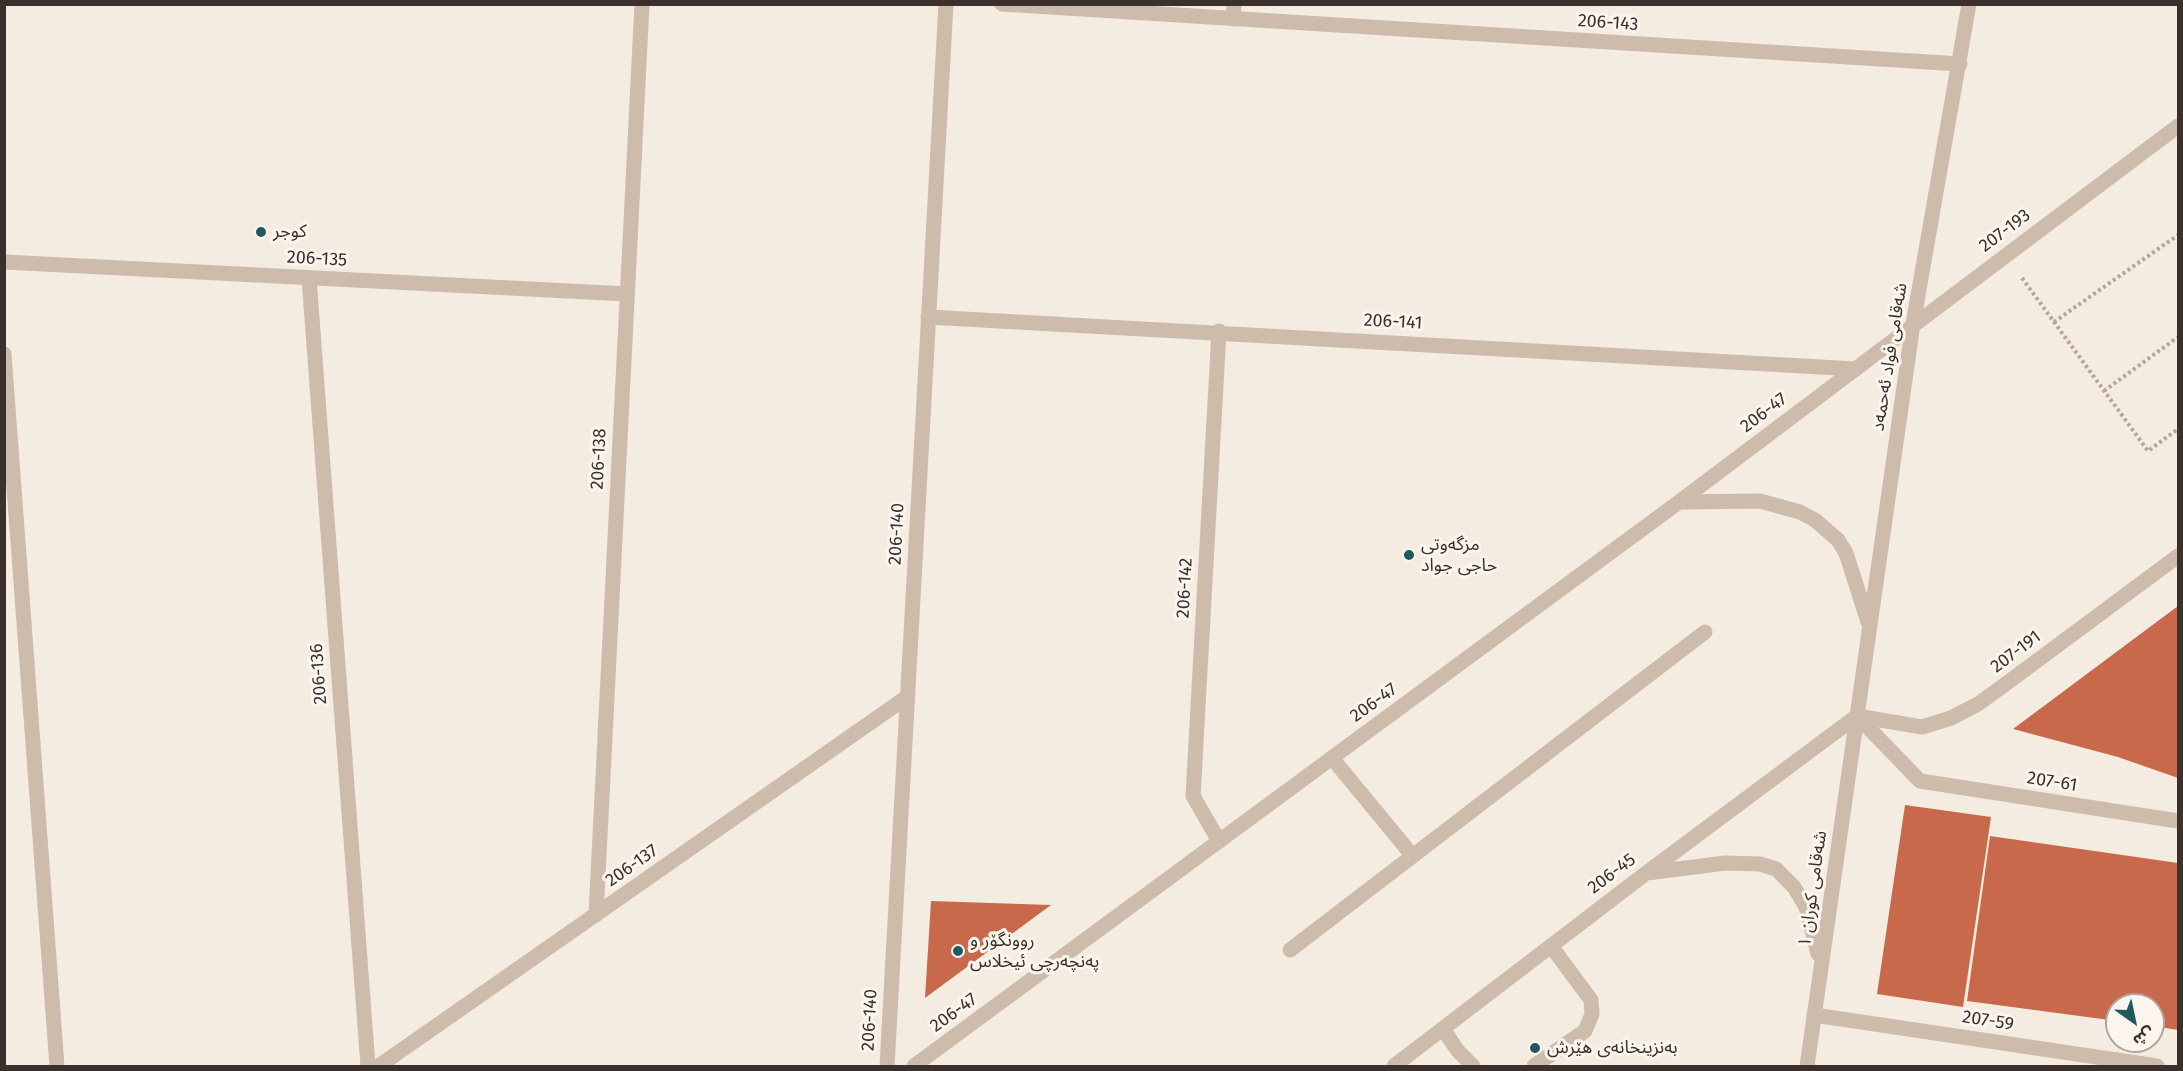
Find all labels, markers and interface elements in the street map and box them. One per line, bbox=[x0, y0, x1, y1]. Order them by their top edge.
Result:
street label: 206-143 bbox=[1577, 10, 1639, 36]
street label: 207-193 bbox=[1975, 205, 2035, 257]
place label: كوجر bbox=[273, 221, 307, 243]
marker: كوجر bbox=[254, 225, 268, 239]
street label: 206-135 bbox=[286, 247, 348, 271]
street label: شەقامی فواد ئەحمەد bbox=[1868, 281, 1912, 433]
street label: 206-141 bbox=[1363, 310, 1423, 334]
street label: 206-47 bbox=[1736, 388, 1792, 438]
street label: 206-138 bbox=[587, 428, 611, 490]
street label: 206-140 bbox=[885, 502, 909, 566]
place label: مزگەوتی حاجی جواد bbox=[1421, 534, 1497, 576]
marker: مزگەوتی حاجی جواد bbox=[1402, 548, 1416, 562]
street label: 206-142 bbox=[1173, 557, 1197, 619]
street label: 207-191 bbox=[1987, 626, 2045, 678]
street label: 206-136 bbox=[306, 643, 332, 705]
street label: 206-47 bbox=[1346, 679, 1402, 727]
street label: 207-61 bbox=[2025, 767, 2079, 797]
street label: شەقامی کوران ١ bbox=[1794, 829, 1832, 949]
street label: 206-137 bbox=[602, 840, 662, 892]
street label: 206-45 bbox=[1584, 849, 1640, 899]
place label: روونگۆر و په‌نچه‌رچی ئیخلاس bbox=[970, 930, 1099, 972]
marker: روونگۆر و په‌نچه‌رچی ئیخلاس bbox=[951, 944, 965, 958]
street label: 206-140 bbox=[858, 988, 882, 1052]
street label: 206-47 bbox=[926, 989, 982, 1037]
north arrow bbox=[2105, 993, 2165, 1053]
street label: 207-59 bbox=[1961, 1006, 2015, 1036]
text: ش bbox=[2130, 1023, 2158, 1051]
place label: بەنزینخانەی هێرش bbox=[1547, 1037, 1678, 1059]
marker: بەنزینخانەی هێرش bbox=[1528, 1041, 1542, 1055]

